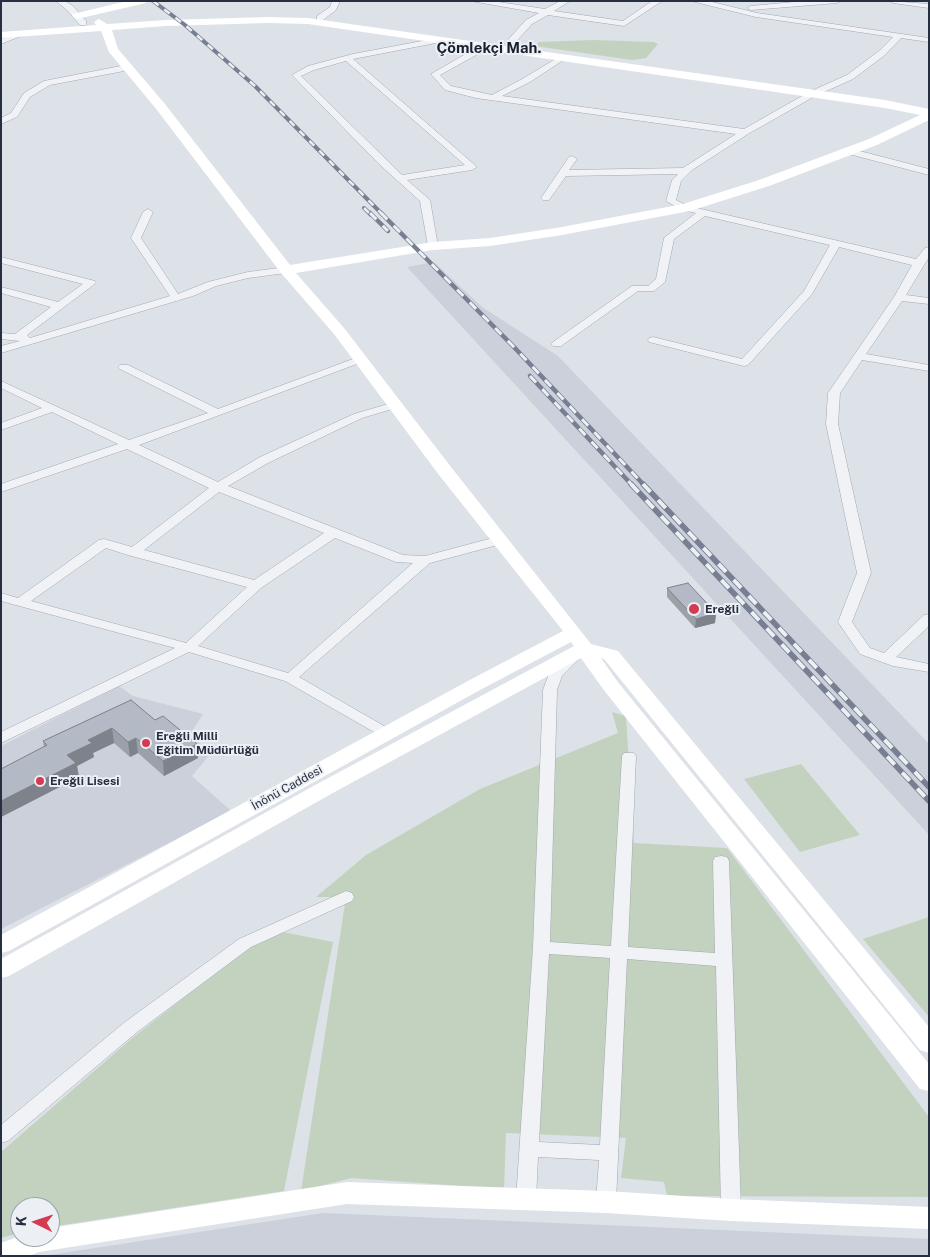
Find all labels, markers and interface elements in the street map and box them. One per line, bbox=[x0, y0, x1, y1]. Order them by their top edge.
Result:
district label: Çömlekçi Mah. bbox=[436, 39, 542, 57]
marker: Ereğli bbox=[687, 602, 701, 616]
place label: Ereğli bbox=[705, 602, 739, 616]
place label: Ereğli Milli Eğitim Müdürlüğü bbox=[156, 729, 259, 757]
marker: Ereğli Milli Eğitim Müdürlüğü bbox=[140, 737, 152, 749]
street label: İnönü Caddesi bbox=[249, 763, 325, 813]
place label: Ereğli Lisesi bbox=[50, 774, 120, 788]
marker: Ereğli Lisesi bbox=[34, 775, 46, 787]
north arrow bbox=[10, 1197, 60, 1247]
text: K bbox=[13, 1215, 29, 1227]

